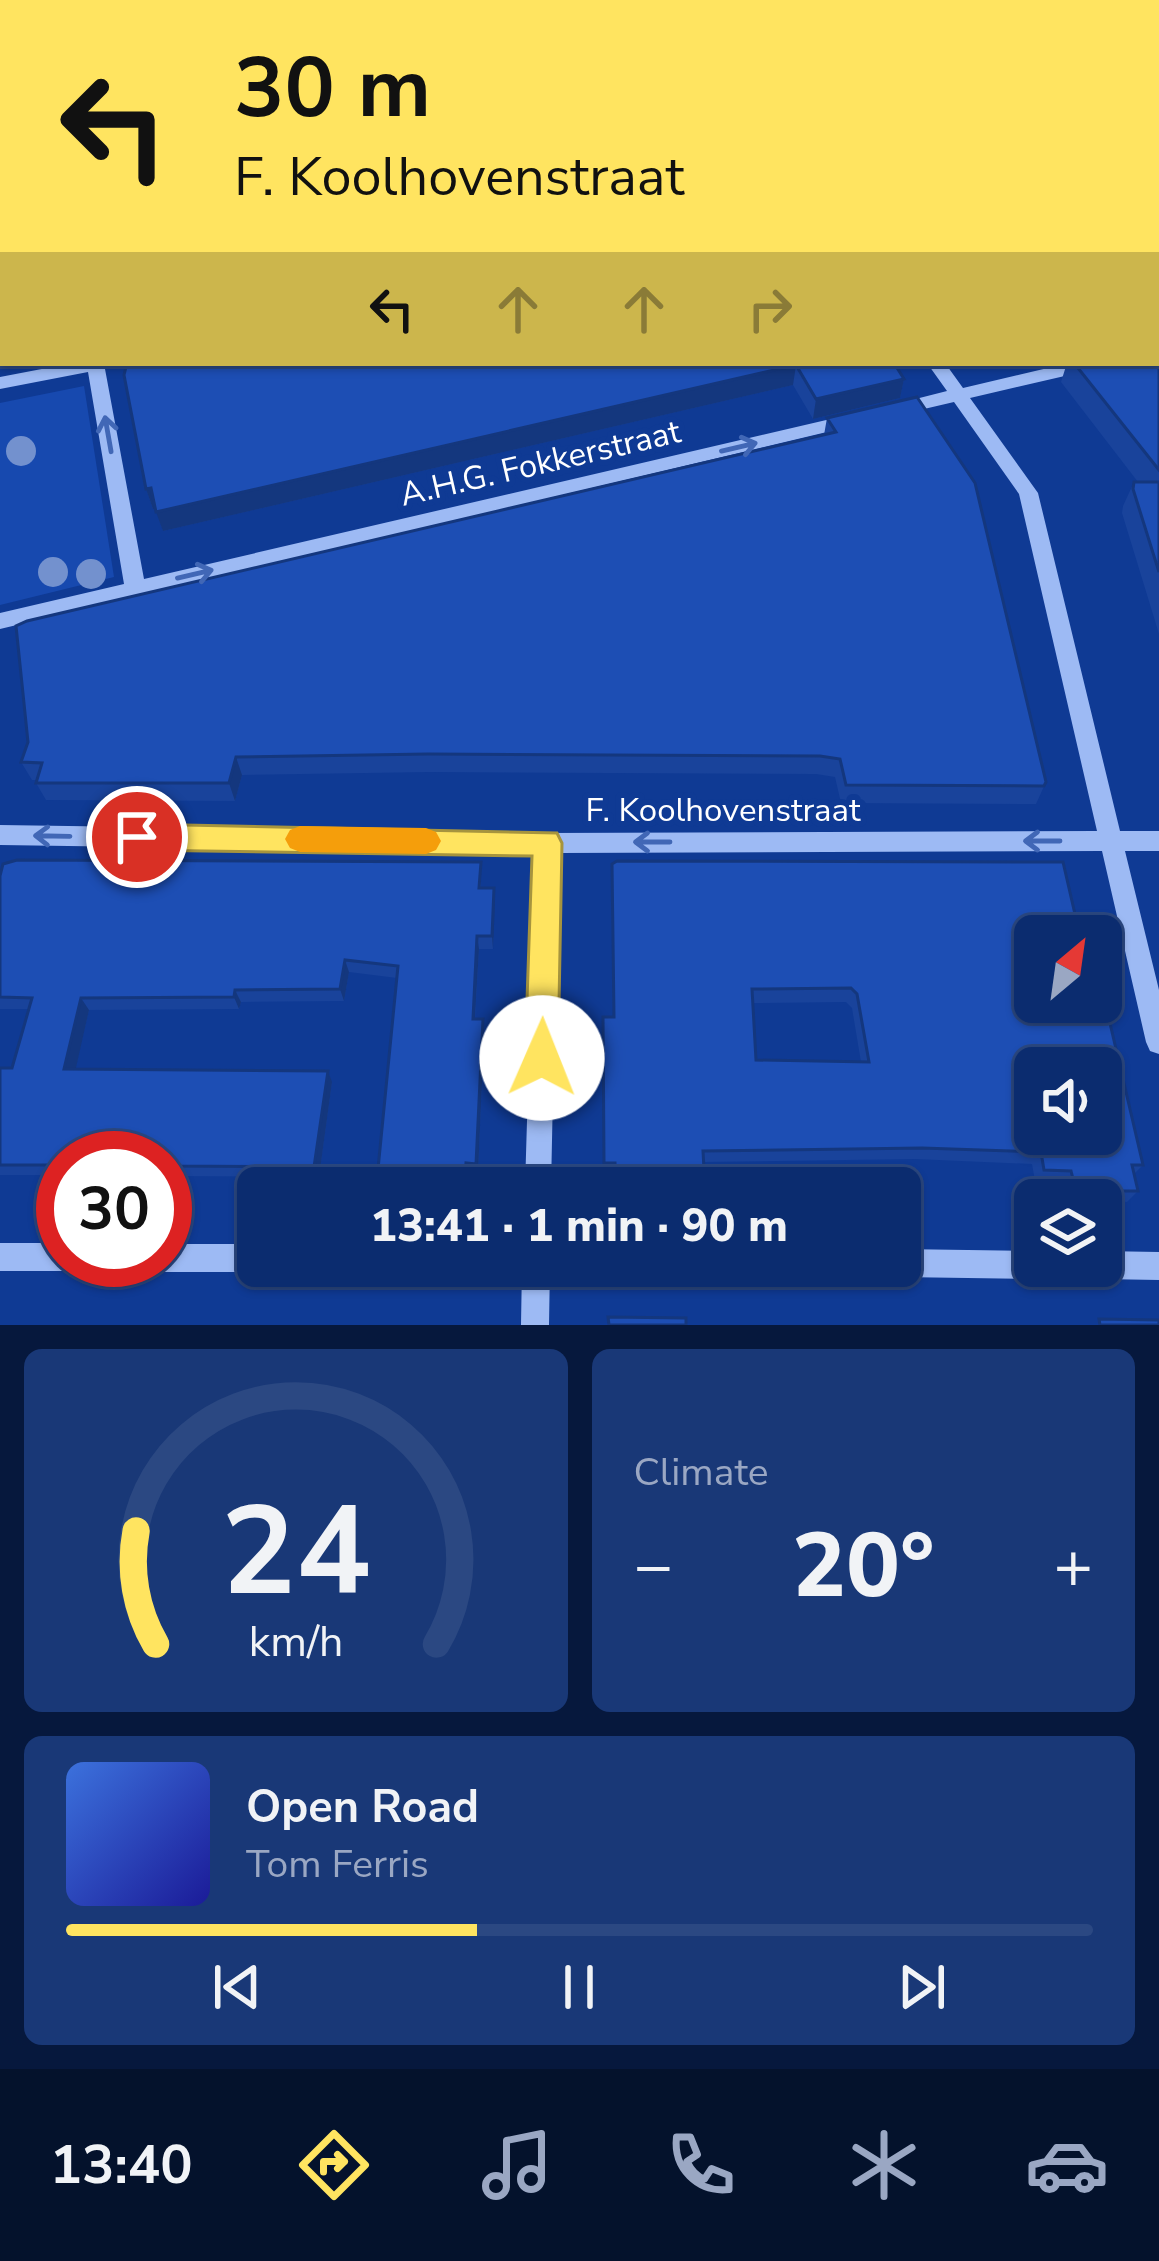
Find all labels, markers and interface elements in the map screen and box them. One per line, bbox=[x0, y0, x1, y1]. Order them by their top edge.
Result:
text: 30 m bbox=[234, 31, 431, 146]
icon: left bbox=[36, 48, 192, 204]
text: F. Koolhovenstraat bbox=[234, 140, 684, 214]
icon: left bbox=[359, 276, 425, 342]
icon: ahead bbox=[485, 276, 551, 342]
icon: ahead bbox=[611, 276, 677, 342]
icon: right bbox=[737, 276, 803, 342]
street label: A.H.G. Fokkerstraat bbox=[396, 409, 685, 518]
one-way arrow bbox=[95, 415, 118, 454]
one-way arrow bbox=[719, 434, 757, 457]
one-way arrow bbox=[176, 562, 214, 584]
pin bbox=[86, 786, 188, 888]
street label: F. Koolhovenstraat bbox=[585, 788, 861, 833]
icon: arrive bbox=[104, 804, 170, 870]
one-way arrow bbox=[33, 824, 72, 847]
one-way arrow bbox=[1023, 830, 1062, 852]
one-way arrow bbox=[633, 831, 672, 853]
north arrow bbox=[1014, 915, 1122, 1023]
map controls bbox=[1014, 915, 1122, 1287]
position arrow bbox=[479, 995, 605, 1121]
button: sound bbox=[1014, 1047, 1122, 1155]
speed limit sign: 30 bbox=[36, 1131, 192, 1287]
button: layers bbox=[1014, 1179, 1122, 1287]
text: 13:41 · 1 min · 90 m bbox=[370, 1196, 788, 1257]
text: Climate bbox=[634, 1446, 769, 1499]
text: 24 bbox=[221, 1467, 371, 1637]
text: 20° bbox=[792, 1505, 935, 1628]
text: − bbox=[634, 1521, 673, 1611]
text: + bbox=[1053, 1521, 1093, 1611]
text: km/h bbox=[248, 1612, 343, 1670]
text: Open Road bbox=[246, 1777, 479, 1838]
text: Tom Ferris bbox=[246, 1838, 429, 1891]
icon: previous bbox=[204, 1954, 270, 2020]
icon: pause bbox=[546, 1954, 612, 2020]
icon: next bbox=[889, 1954, 955, 2020]
icon: directions bbox=[292, 2123, 376, 2207]
icon: music bbox=[475, 2123, 559, 2207]
icon: phone bbox=[659, 2123, 743, 2207]
icon: climate bbox=[842, 2123, 926, 2207]
icon: car bbox=[1025, 2123, 1109, 2207]
text: 13:40 bbox=[50, 2128, 193, 2202]

